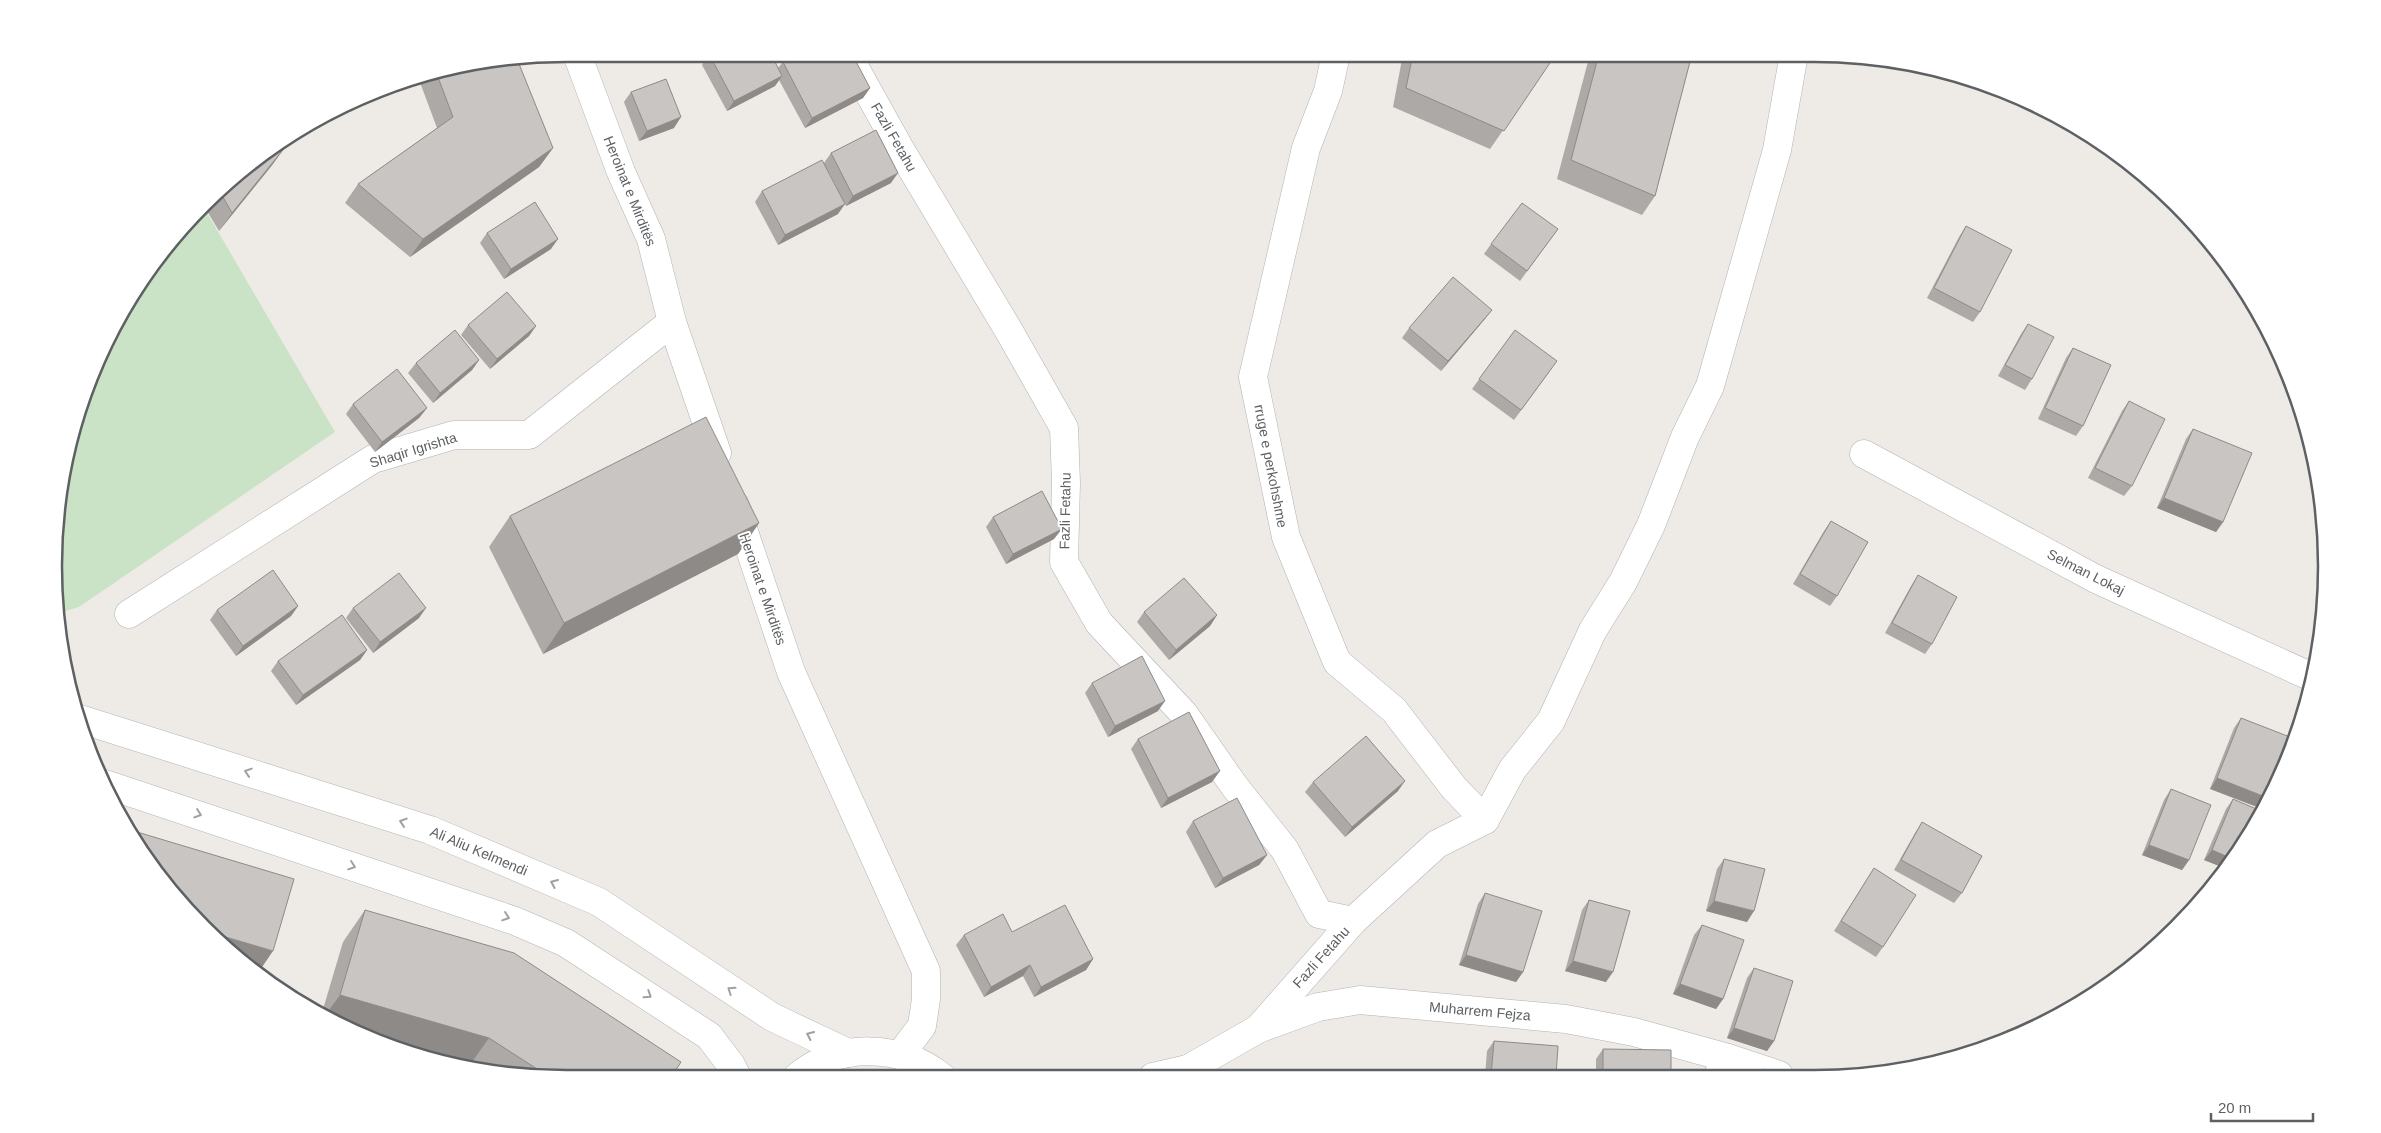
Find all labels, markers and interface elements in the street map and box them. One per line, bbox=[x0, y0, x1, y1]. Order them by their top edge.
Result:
street label: Fazli Fetahu bbox=[868, 100, 920, 174]
street label: Heroinat e Mirditës bbox=[601, 134, 659, 248]
street label: rruge e perkohshme bbox=[1251, 403, 1291, 529]
street label: Shaqir Igrishta bbox=[367, 429, 459, 471]
street label: Fazli Fetahu bbox=[1056, 472, 1074, 550]
street label: Heroinat e Mirditës bbox=[736, 531, 790, 647]
street label: Selman Lokaj bbox=[2045, 546, 2127, 598]
one-way arrow bbox=[245, 767, 253, 777]
one-way arrow bbox=[193, 808, 201, 818]
one-way arrow bbox=[399, 818, 408, 828]
street label: Ali Aliu Kelmendi bbox=[428, 823, 530, 879]
one-way arrow bbox=[347, 860, 355, 870]
one-way arrow bbox=[550, 878, 559, 889]
one-way arrow bbox=[501, 912, 510, 922]
street label: Fazli Fetahu bbox=[1289, 923, 1353, 991]
one-way arrow bbox=[728, 987, 737, 996]
one-way arrow bbox=[642, 989, 651, 999]
street label: Muharrem Fejza bbox=[1429, 999, 1532, 1023]
one-way arrow bbox=[806, 1031, 815, 1041]
scale bar bbox=[2211, 1090, 2314, 1122]
text: 20 m bbox=[2218, 1099, 2251, 1116]

